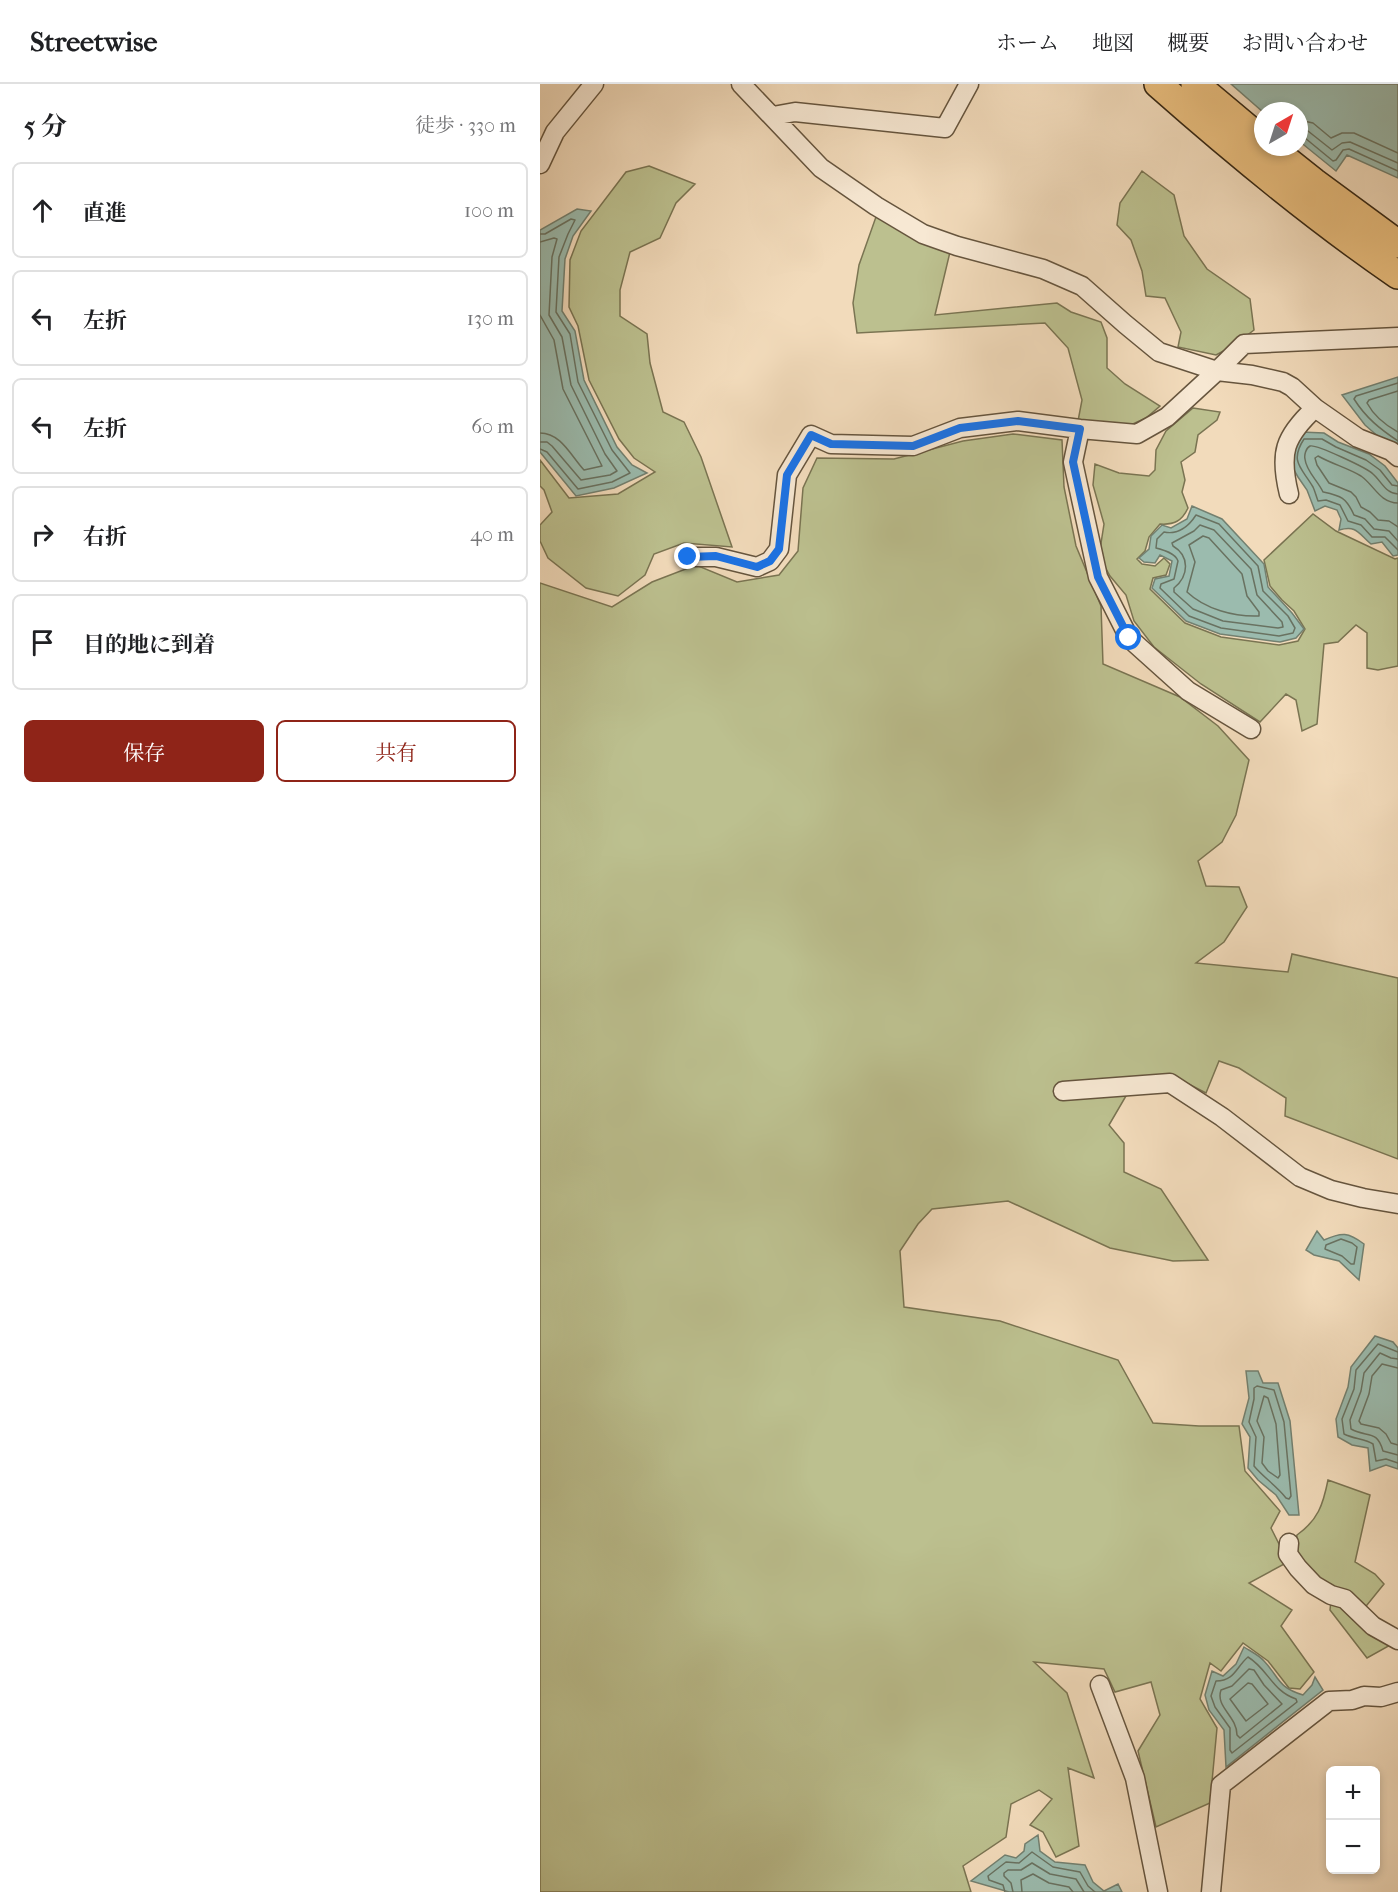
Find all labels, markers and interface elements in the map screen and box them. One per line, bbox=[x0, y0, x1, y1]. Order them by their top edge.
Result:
text: Streetwise bbox=[30, 25, 157, 58]
text: ホーム bbox=[996, 31, 1059, 55]
text: 地図 bbox=[1092, 31, 1134, 55]
text: 概要 bbox=[1167, 31, 1209, 55]
text: お問い合わせ bbox=[1242, 31, 1368, 55]
north arrow bbox=[1254, 102, 1308, 156]
text: 5 分 bbox=[24, 111, 67, 142]
text: 徒歩 · 330 m bbox=[415, 114, 516, 137]
icon: ahead bbox=[26, 194, 59, 227]
text: 100 m bbox=[464, 199, 514, 222]
text: 直進 bbox=[83, 200, 127, 226]
icon: left bbox=[26, 302, 59, 335]
text: 130 m bbox=[467, 307, 514, 330]
text: 左折 bbox=[83, 308, 127, 334]
icon: left bbox=[26, 410, 59, 443]
text: 60 m bbox=[471, 415, 514, 438]
text: 左折 bbox=[83, 416, 127, 442]
icon: right bbox=[26, 518, 59, 551]
text: 40 m bbox=[470, 523, 514, 546]
text: 右折 bbox=[83, 524, 127, 550]
route end bbox=[674, 543, 700, 569]
route start bbox=[1115, 624, 1141, 650]
icon: arrive bbox=[26, 626, 59, 659]
text: 目的地に到着 bbox=[83, 632, 215, 658]
button: 保存 bbox=[24, 720, 264, 782]
button: 共有 bbox=[276, 720, 516, 782]
map controls bbox=[1326, 1766, 1380, 1874]
button: + bbox=[1326, 1766, 1380, 1820]
button: − bbox=[1326, 1820, 1380, 1874]

